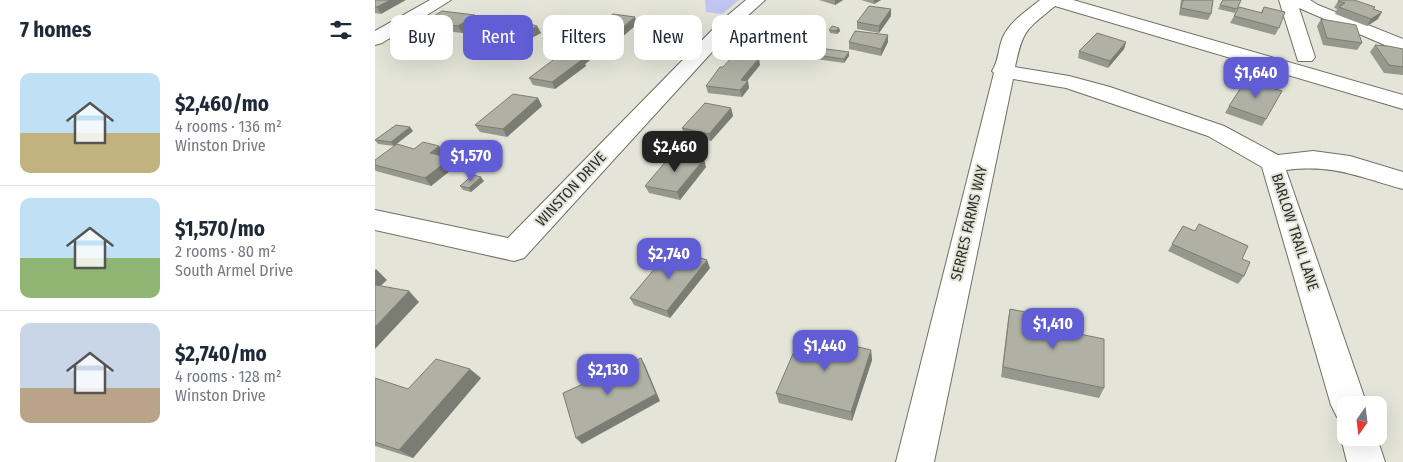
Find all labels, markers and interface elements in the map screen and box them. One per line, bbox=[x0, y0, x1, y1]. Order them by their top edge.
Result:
chip: Buy bbox=[390, 15, 453, 60]
chip: Rent bbox=[463, 15, 533, 60]
chip: Filters bbox=[543, 15, 624, 60]
chip: New bbox=[634, 15, 702, 60]
chip: Apartment bbox=[712, 15, 826, 60]
icon: filters bbox=[327, 16, 355, 44]
text: 7 homes bbox=[20, 17, 91, 43]
pin: $1,640 bbox=[1215, 56, 1297, 99]
text: $1,640 bbox=[1235, 63, 1277, 82]
text: $2,460/mo bbox=[175, 91, 269, 117]
icon: home bbox=[60, 93, 120, 153]
text: 4 rooms · 136 m² bbox=[175, 117, 282, 136]
pin: $2,460 bbox=[634, 130, 716, 173]
text: Winston Drive bbox=[175, 136, 266, 155]
text: $2,460 bbox=[653, 137, 697, 156]
pin: $1,570 bbox=[430, 140, 512, 182]
text: $1,570 bbox=[451, 146, 491, 165]
street label: WINSTON DRIVE bbox=[532, 148, 610, 230]
street label: SERRES FARMS WAY bbox=[947, 163, 991, 282]
street label: BARLOW TRAIL LANE bbox=[1268, 171, 1322, 293]
text: $1,570/mo bbox=[175, 216, 265, 242]
icon: home bbox=[60, 218, 120, 278]
pin: $2,740 bbox=[628, 238, 710, 280]
text: 2 rooms · 80 m² bbox=[175, 242, 276, 261]
text: $2,740 bbox=[648, 244, 690, 263]
text: South Armel Drive bbox=[175, 261, 293, 280]
pin: $1,410 bbox=[1012, 308, 1094, 350]
text: $1,410 bbox=[1033, 314, 1073, 333]
pin: $1,440 bbox=[784, 330, 866, 372]
text: $1,440 bbox=[804, 336, 846, 355]
text: $2,740/mo bbox=[175, 341, 267, 367]
icon: home bbox=[60, 343, 120, 403]
pin: $2,130 bbox=[567, 354, 649, 396]
text: $2,130 bbox=[588, 360, 628, 379]
text: 4 rooms · 128 m² bbox=[175, 367, 282, 386]
text: Winston Drive bbox=[175, 386, 266, 405]
north arrow bbox=[1337, 396, 1387, 446]
map controls bbox=[1337, 396, 1387, 446]

